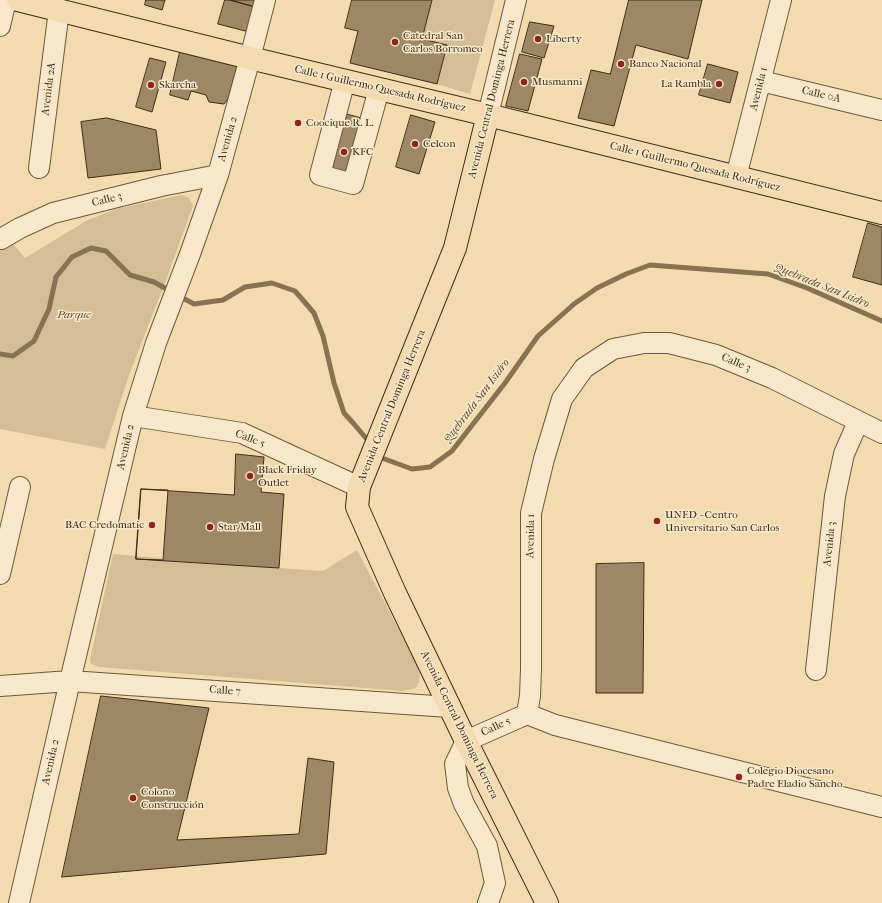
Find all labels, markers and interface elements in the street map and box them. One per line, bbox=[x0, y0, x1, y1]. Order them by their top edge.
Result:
street label: Avenida Central Dominga Herrera bbox=[466, 18, 518, 180]
place label: Catedral San Carlos Borromeo bbox=[403, 29, 483, 55]
place label: Liberty bbox=[546, 32, 582, 46]
marker: Liberty bbox=[533, 34, 543, 44]
marker: Catedral San Carlos Borromeo bbox=[390, 37, 400, 47]
place label: Banco Nacional bbox=[629, 57, 702, 71]
marker: Banco Nacional bbox=[616, 59, 626, 69]
street label: Avenida 2A bbox=[39, 62, 59, 116]
street label: Calle 1 Guillermo Quesada Rodríguez bbox=[293, 63, 467, 115]
street label: Avenida 1 bbox=[747, 66, 771, 112]
place label: Musmanni bbox=[532, 75, 582, 89]
marker: Musmanni bbox=[519, 77, 529, 87]
place label: La Rambla bbox=[661, 77, 711, 91]
place label: Skarcha bbox=[159, 78, 196, 92]
marker: La Rambla bbox=[714, 79, 724, 89]
marker: Skarcha bbox=[146, 80, 156, 90]
street label: Calle 0A bbox=[800, 84, 842, 106]
street label: Avenida 2 bbox=[215, 115, 241, 163]
place label: Coocique R. L. bbox=[306, 116, 374, 130]
marker: Coocique R. L. bbox=[293, 118, 303, 128]
place label: Celcon bbox=[423, 137, 456, 151]
marker: Celcon bbox=[410, 139, 420, 149]
street label: Calle 1 Guillermo Quesada Rodríguez bbox=[608, 139, 782, 195]
place label: KFC bbox=[352, 145, 373, 159]
marker: KFC bbox=[339, 147, 349, 157]
street label: Calle 3 bbox=[90, 190, 124, 210]
water label: Quebrada San Isidro bbox=[772, 260, 872, 312]
park label: Parque bbox=[57, 308, 91, 322]
street label: Avenida Central Dominga Herrera bbox=[355, 328, 429, 484]
street label: Calle 3 bbox=[719, 351, 753, 375]
water label: Quebrada San Isidro bbox=[441, 356, 513, 446]
street label: Avenida 2 bbox=[114, 423, 138, 471]
street label: Calle 5 bbox=[233, 427, 267, 451]
place label: Black Friday Outlet bbox=[258, 463, 317, 489]
marker: Black Friday Outlet bbox=[245, 471, 255, 481]
place label: UNED - Centro Universitario San Carlos bbox=[665, 508, 780, 534]
street label: Avenida 1 bbox=[524, 514, 538, 558]
marker: UNED - Centro Universitario San Carlos bbox=[652, 516, 662, 526]
place label: BAC Credomatic bbox=[65, 518, 144, 532]
marker: BAC Credomatic bbox=[147, 520, 157, 530]
place label: Star Mall bbox=[218, 520, 261, 534]
street label: Avenida 3 bbox=[821, 521, 839, 567]
marker: Star Mall bbox=[205, 522, 215, 532]
street label: Avenida Central Dominga Herrera bbox=[417, 649, 501, 801]
street label: Calle 7 bbox=[209, 683, 241, 699]
street label: Calle 5 bbox=[479, 714, 513, 740]
street label: Avenida 2 bbox=[39, 738, 63, 786]
place label: Colegio Diocesano Padre Eladio Sancho bbox=[747, 764, 843, 790]
marker: Colegio Diocesano Padre Eladio Sancho bbox=[734, 772, 744, 782]
place label: Colono Construcción bbox=[141, 785, 204, 811]
marker: Colono Construcción bbox=[128, 793, 138, 803]

